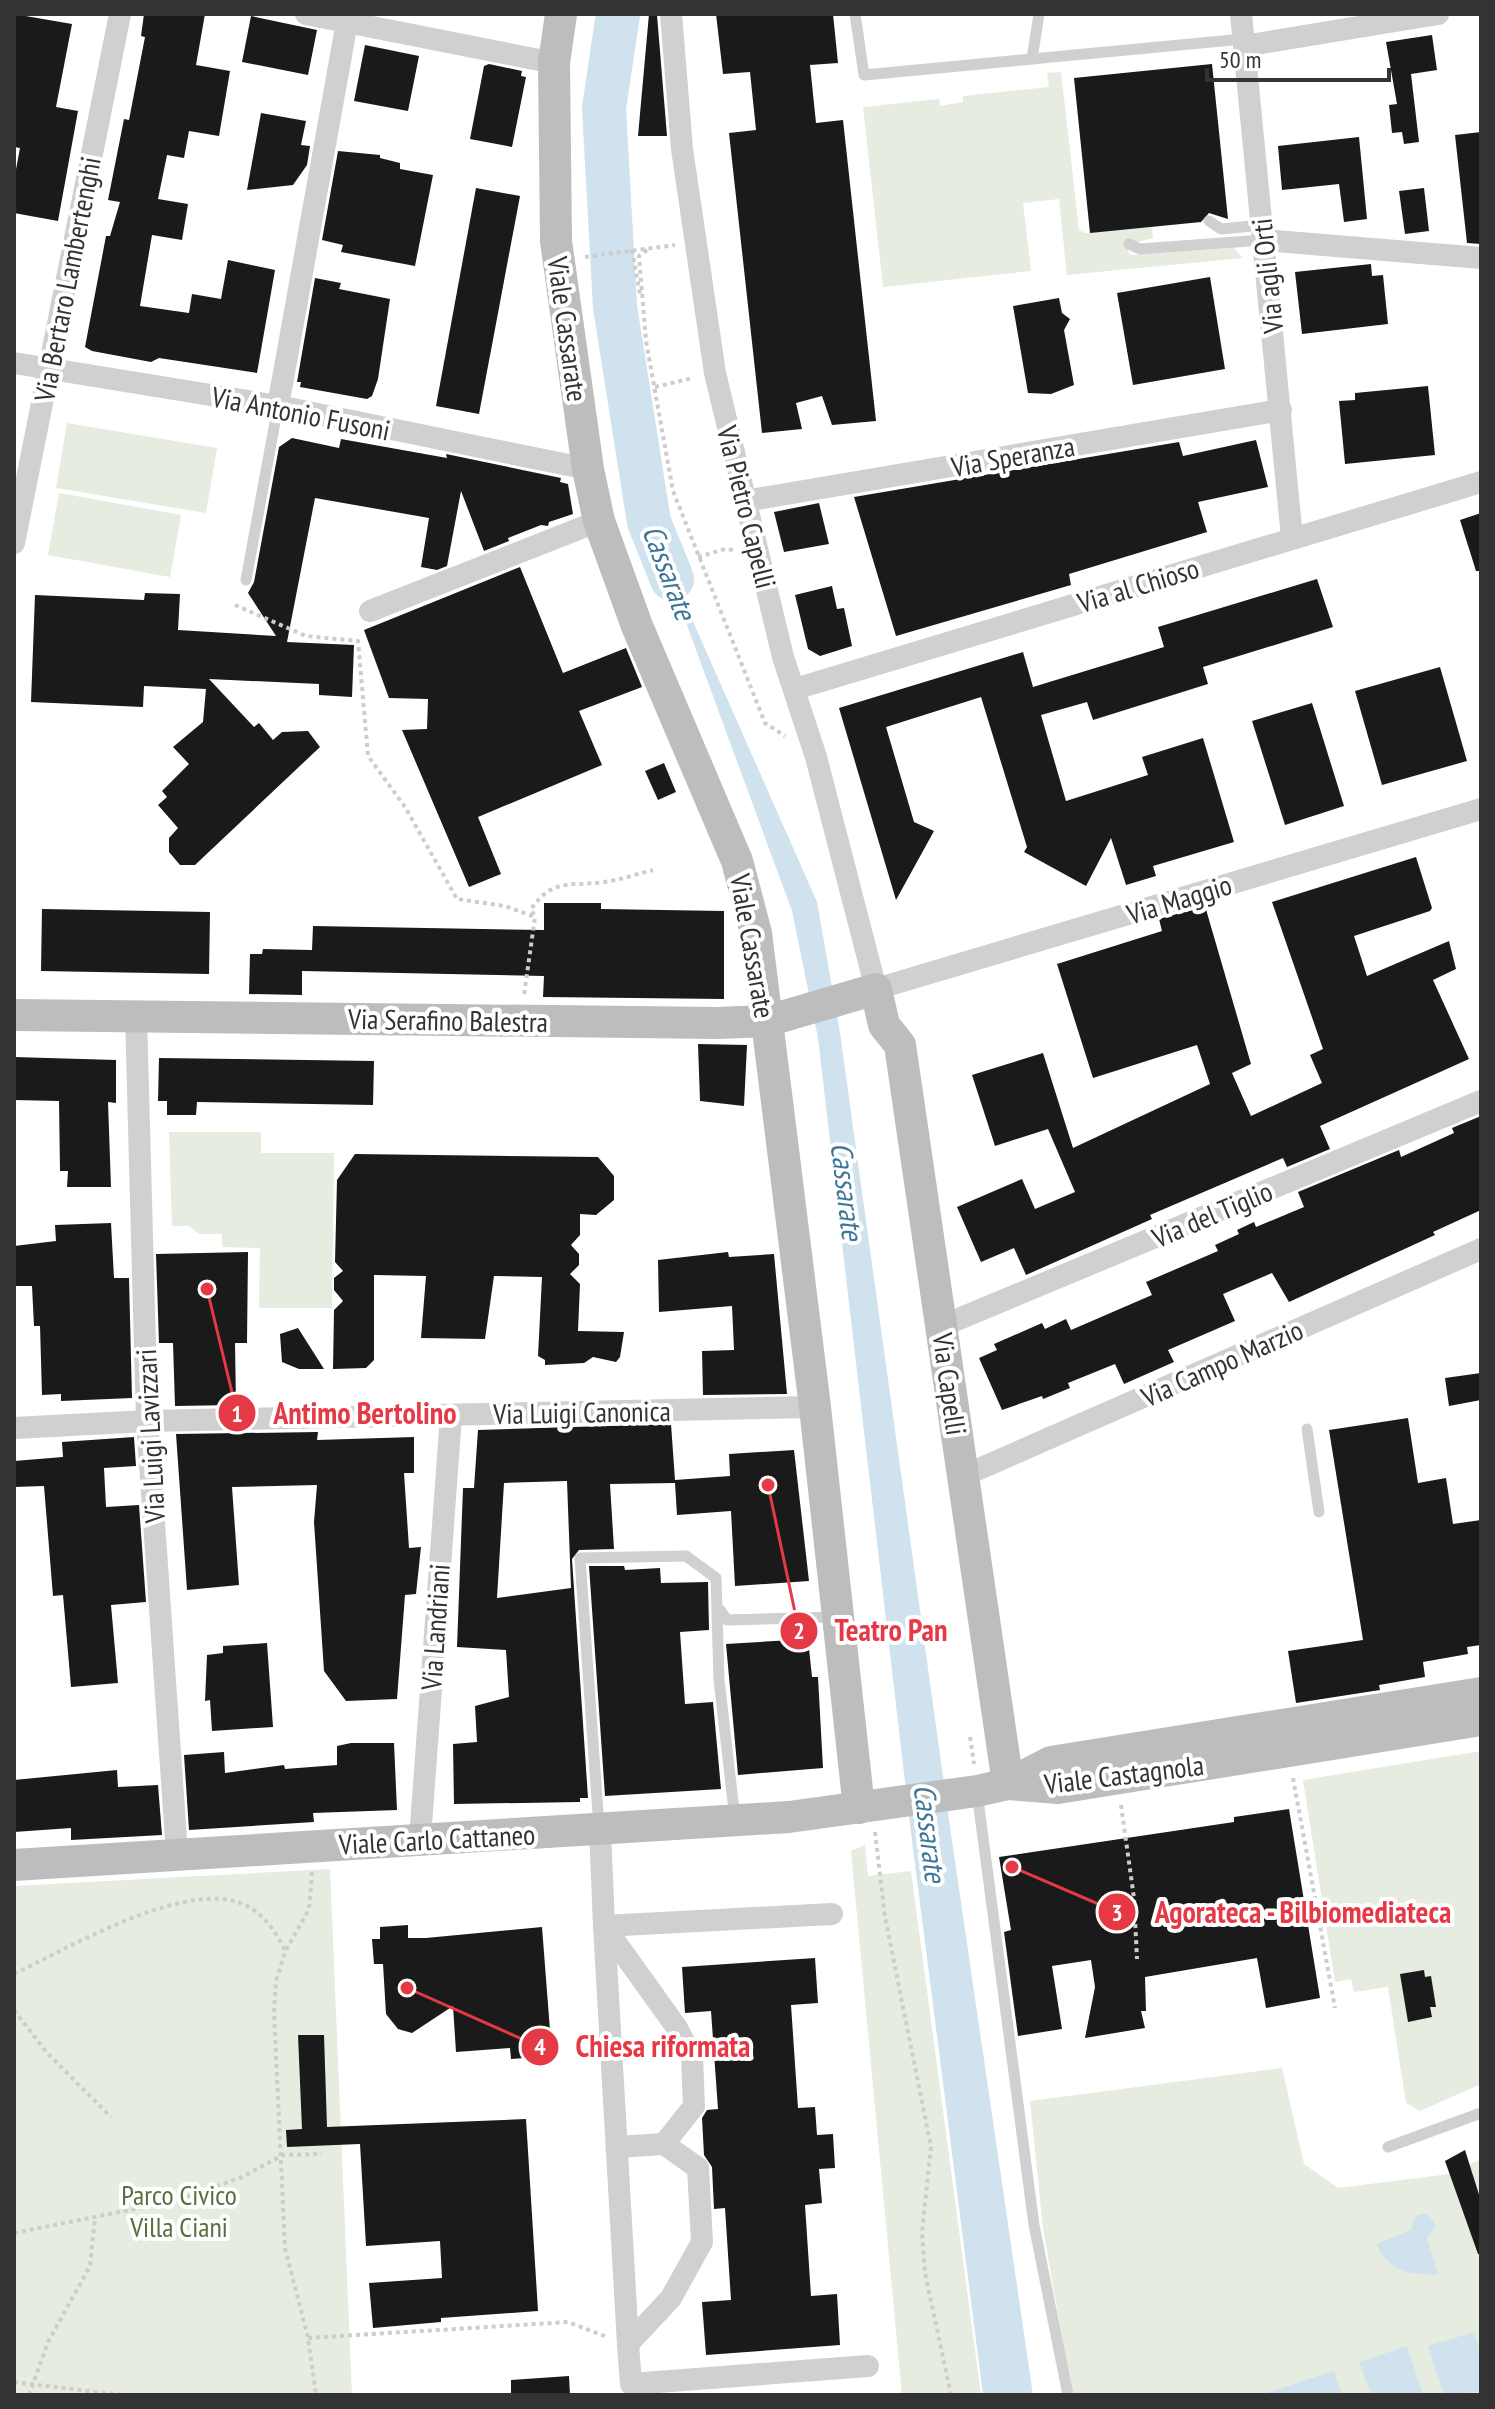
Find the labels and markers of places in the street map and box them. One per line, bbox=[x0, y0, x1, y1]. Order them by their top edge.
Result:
callout: Antimo Bertolino bbox=[217, 1386, 473, 1440]
callout: Teatro Pan bbox=[779, 1604, 963, 1658]
callout: Agorateca - Bilbiomediateca bbox=[1097, 1885, 1469, 1939]
callout: Chiesa riformata bbox=[520, 2020, 767, 2074]

